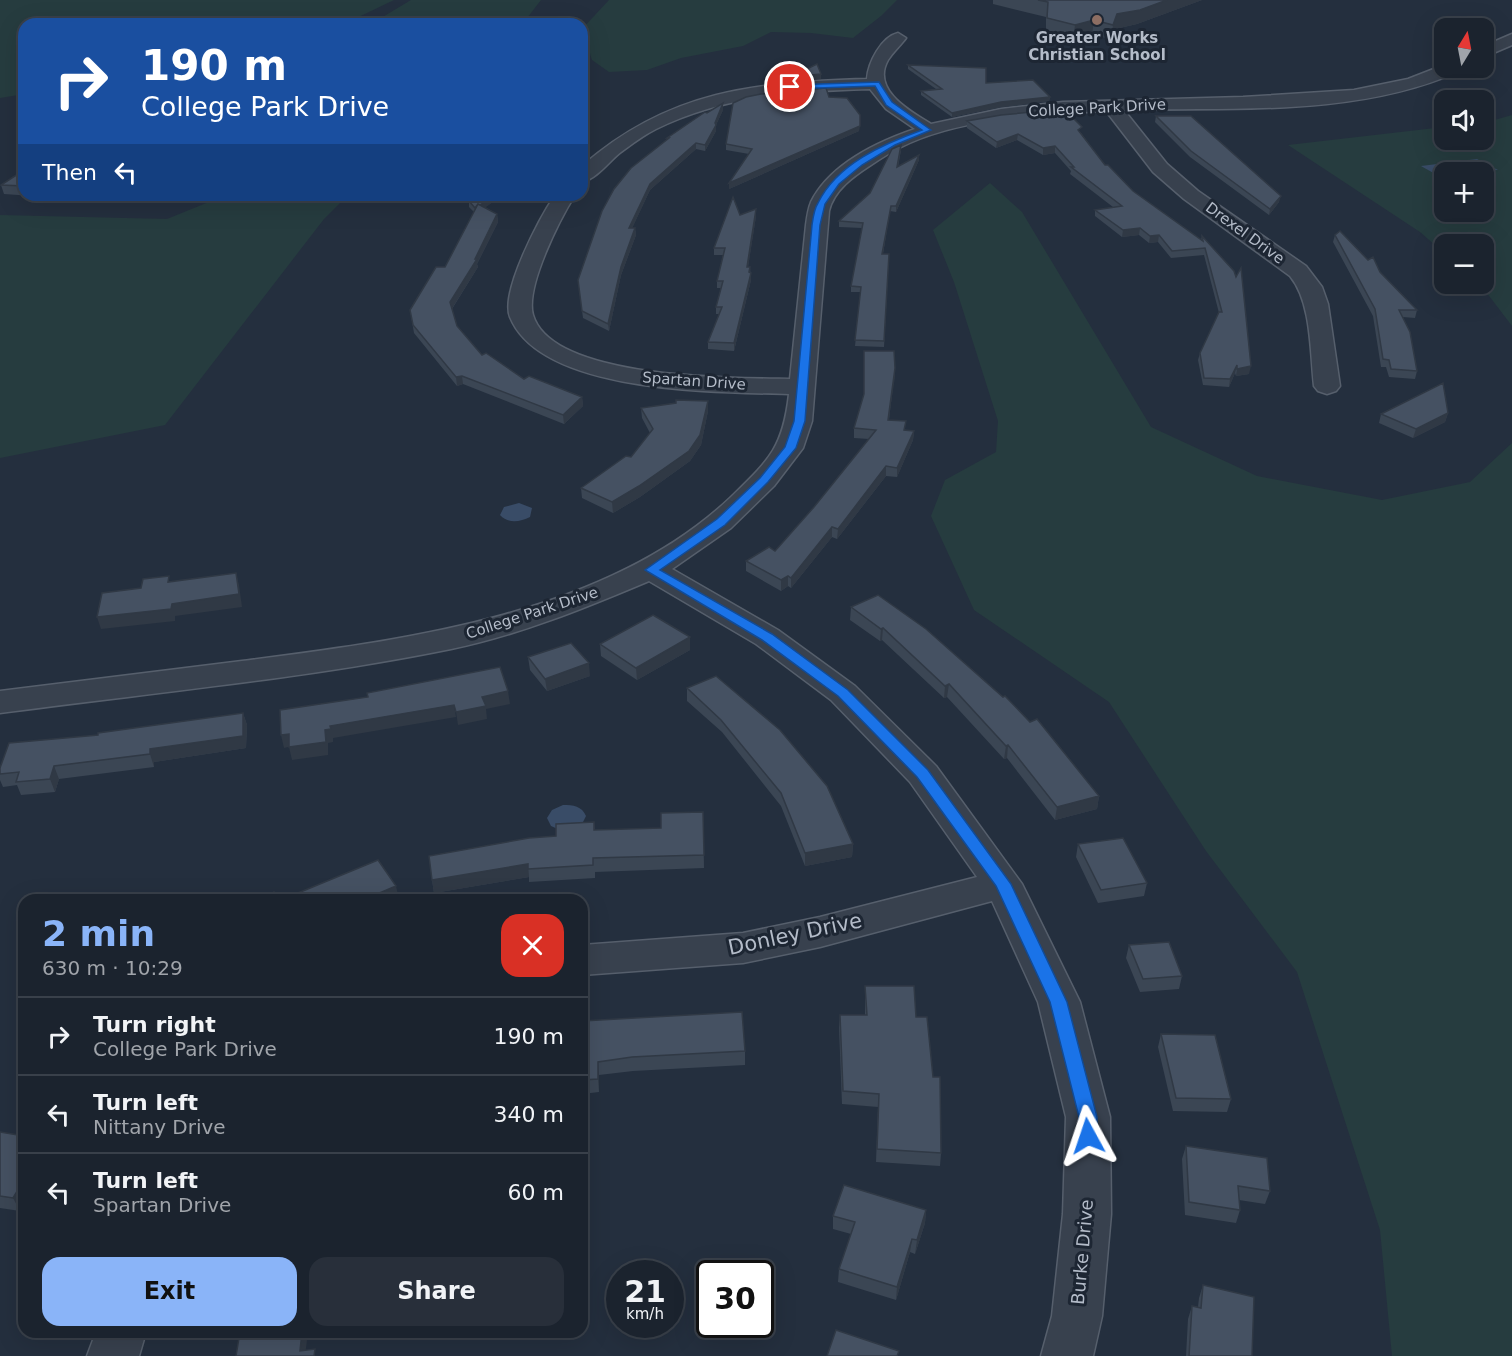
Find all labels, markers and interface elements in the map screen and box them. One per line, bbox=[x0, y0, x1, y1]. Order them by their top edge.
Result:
marker: Greater Works Christian School bbox=[1090, 13, 1104, 27]
north arrow bbox=[1434, 18, 1494, 78]
map controls bbox=[1434, 18, 1494, 294]
place label: Greater Works Christian School bbox=[1028, 29, 1166, 64]
text: 190 m bbox=[141, 41, 287, 90]
icon: right bbox=[42, 42, 120, 120]
pin bbox=[764, 61, 815, 112]
icon: arrive bbox=[773, 70, 806, 103]
button: sound bbox=[1434, 90, 1494, 150]
text: College Park Drive bbox=[141, 91, 389, 122]
street label: College Park Drive bbox=[1028, 95, 1166, 121]
icon: left bbox=[109, 156, 142, 189]
text: Then bbox=[42, 160, 97, 185]
button: + bbox=[1434, 162, 1494, 222]
street label: Drexel Drive bbox=[1202, 198, 1288, 268]
button: − bbox=[1434, 234, 1494, 294]
street label: Spartan Drive bbox=[642, 368, 746, 394]
street label: College Park Drive bbox=[464, 583, 600, 643]
street label: Donley Drive bbox=[726, 908, 864, 960]
text: 2 min bbox=[42, 913, 155, 954]
button: close bbox=[501, 914, 564, 977]
text: 630 m · 10:29 bbox=[42, 956, 183, 980]
text: Turn right bbox=[93, 1012, 216, 1037]
icon: right bbox=[42, 1020, 75, 1053]
text: 190 m bbox=[494, 1024, 564, 1049]
text: College Park Drive bbox=[93, 1037, 277, 1061]
text: Turn left bbox=[93, 1090, 198, 1115]
icon: left bbox=[42, 1098, 75, 1131]
text: 340 m bbox=[494, 1102, 564, 1127]
position arrow bbox=[1056, 1104, 1120, 1168]
text: Nittany Drive bbox=[93, 1115, 226, 1139]
text: Turn left bbox=[93, 1168, 198, 1193]
icon: left bbox=[42, 1176, 75, 1209]
text: 60 m bbox=[508, 1180, 564, 1205]
text: Spartan Drive bbox=[93, 1193, 231, 1217]
street label: Burke Drive bbox=[1067, 1198, 1097, 1306]
button: Exit bbox=[42, 1257, 297, 1326]
button: Share bbox=[309, 1257, 564, 1326]
speed limit sign: 30 bbox=[696, 1260, 774, 1338]
text: 21 bbox=[624, 1274, 666, 1309]
text: km/h bbox=[626, 1305, 664, 1323]

